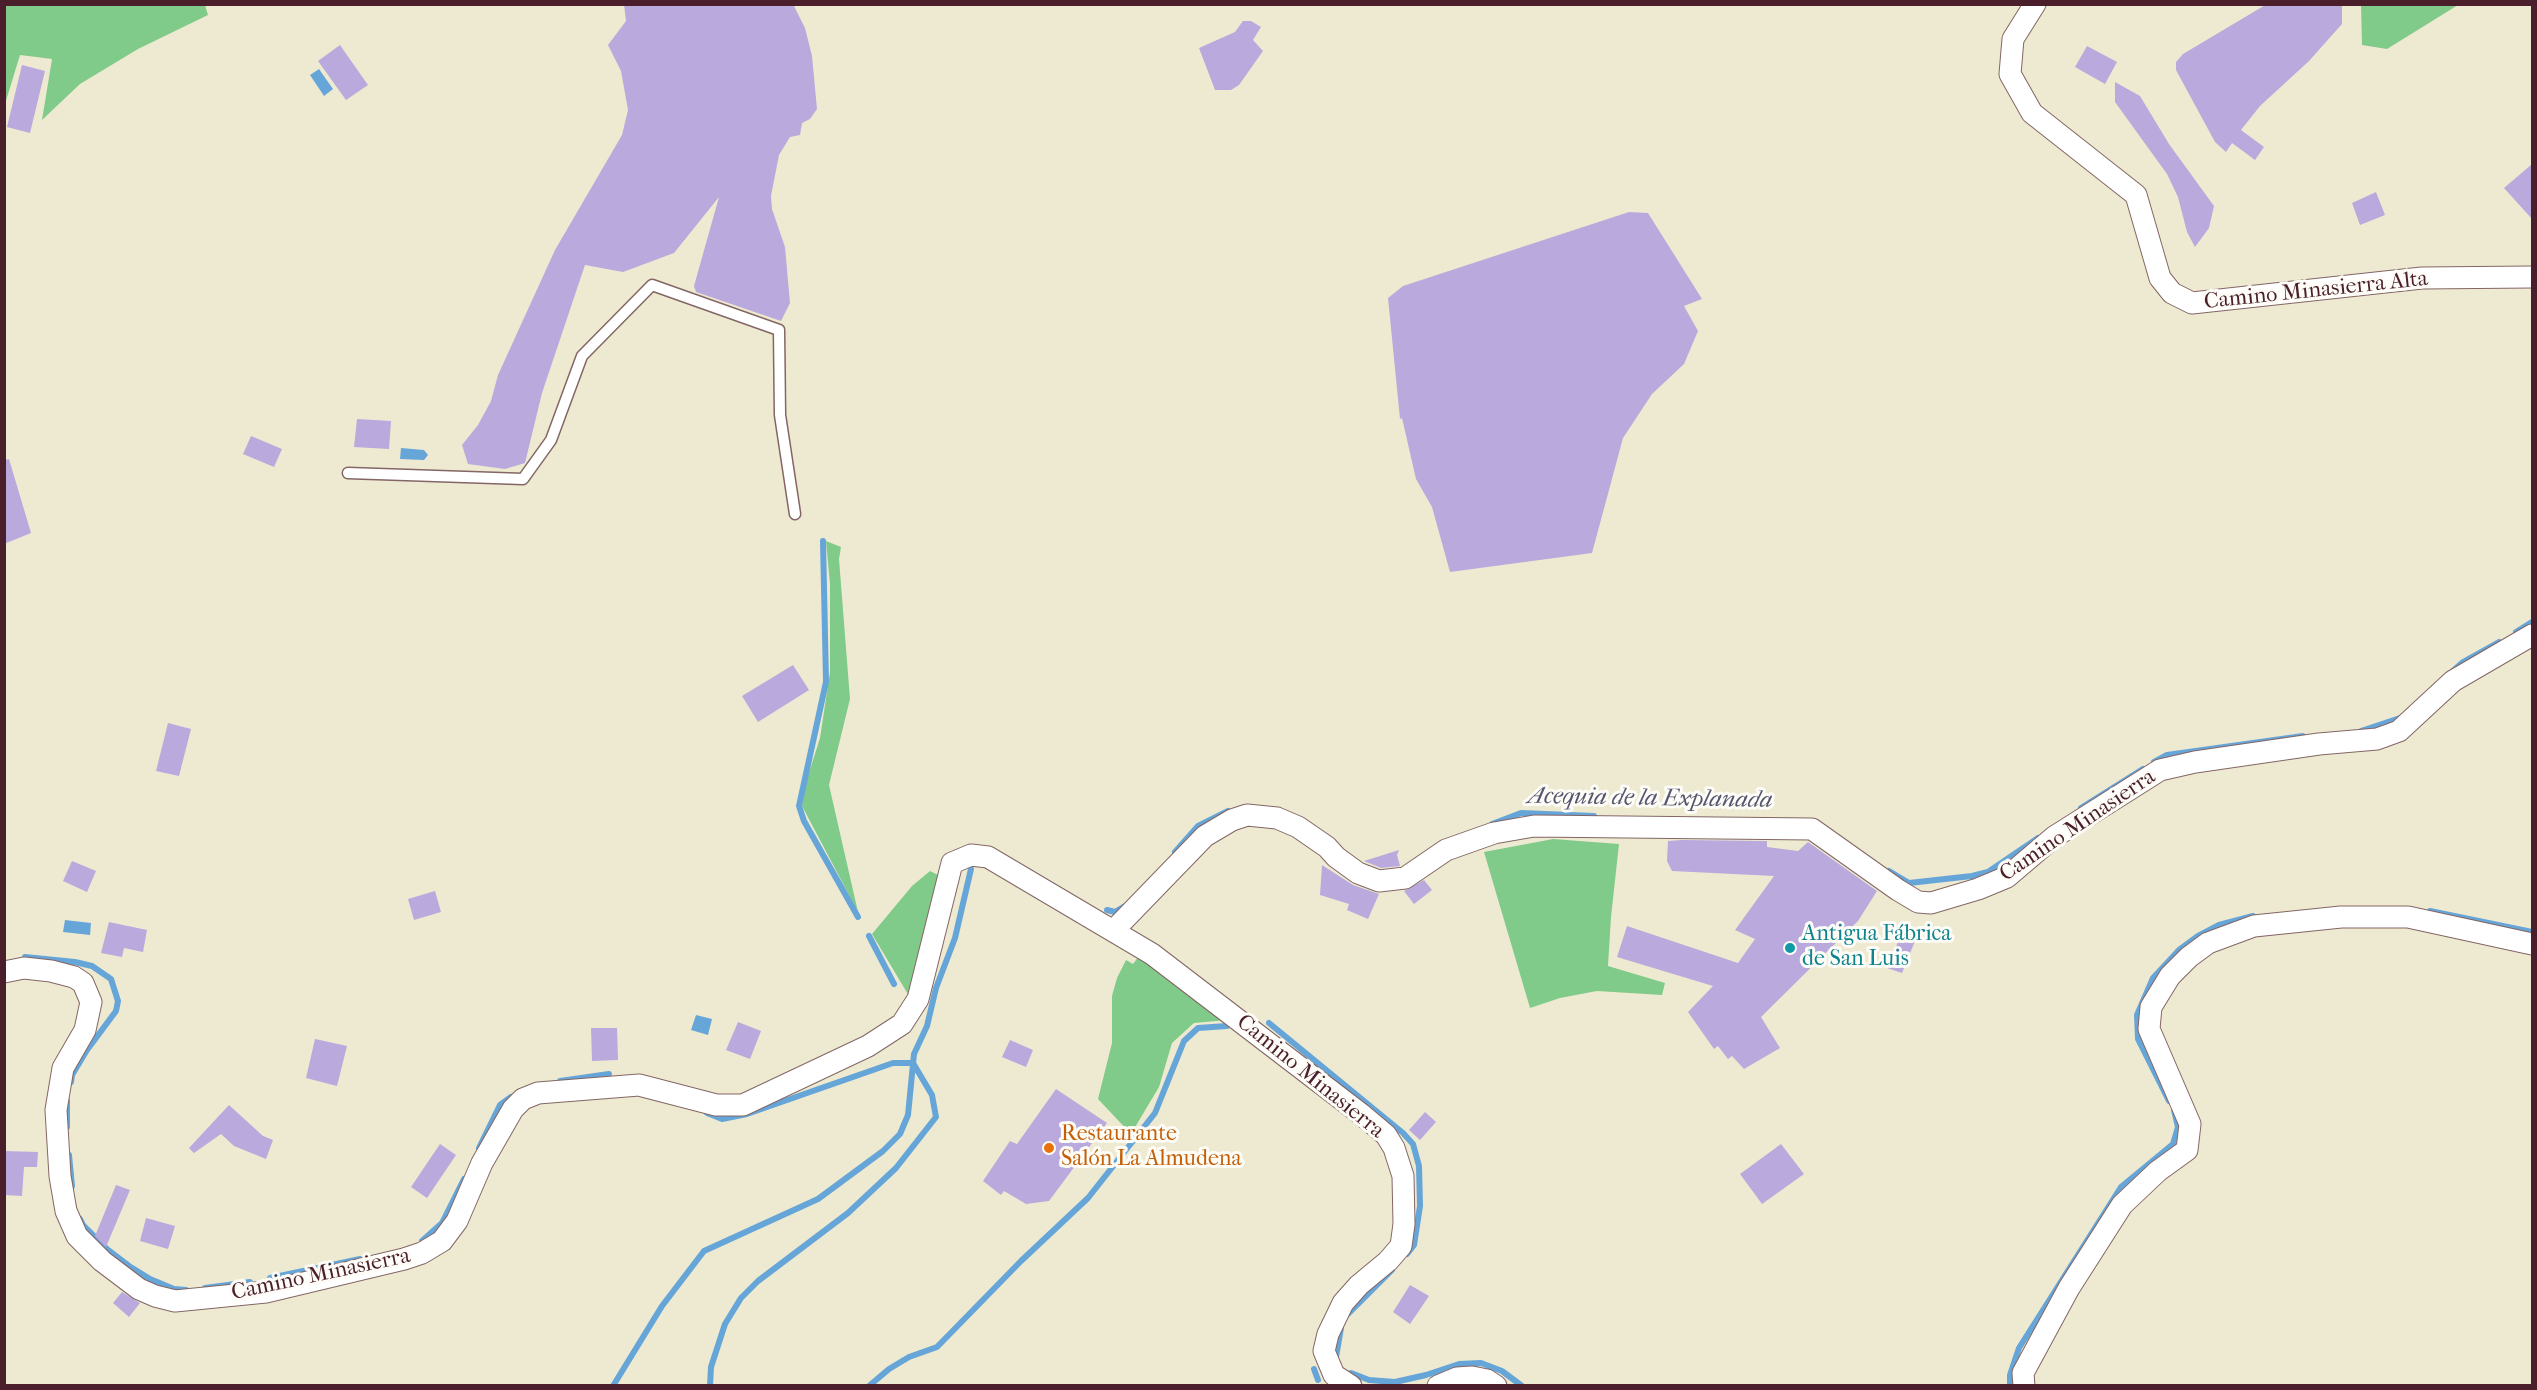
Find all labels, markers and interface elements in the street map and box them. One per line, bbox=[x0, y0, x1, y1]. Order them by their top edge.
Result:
street label: Camino Minasierra Alta bbox=[2203, 266, 2429, 316]
street label: Camino Minasierra bbox=[1995, 764, 2161, 888]
water label: Acequia de la Explanada bbox=[1527, 782, 1773, 816]
place label: Antigua Fábrica de San Luis bbox=[1802, 922, 1951, 974]
marker: Antigua Fábrica de San Luis bbox=[1783, 941, 1797, 955]
street label: Camino Minasierra bbox=[1231, 1009, 1389, 1145]
place label: Restaurante Salón La Almudena bbox=[1061, 1122, 1242, 1174]
marker: Restaurante Salón La Almudena bbox=[1042, 1141, 1056, 1155]
street label: Camino Minasierra bbox=[229, 1243, 413, 1307]

